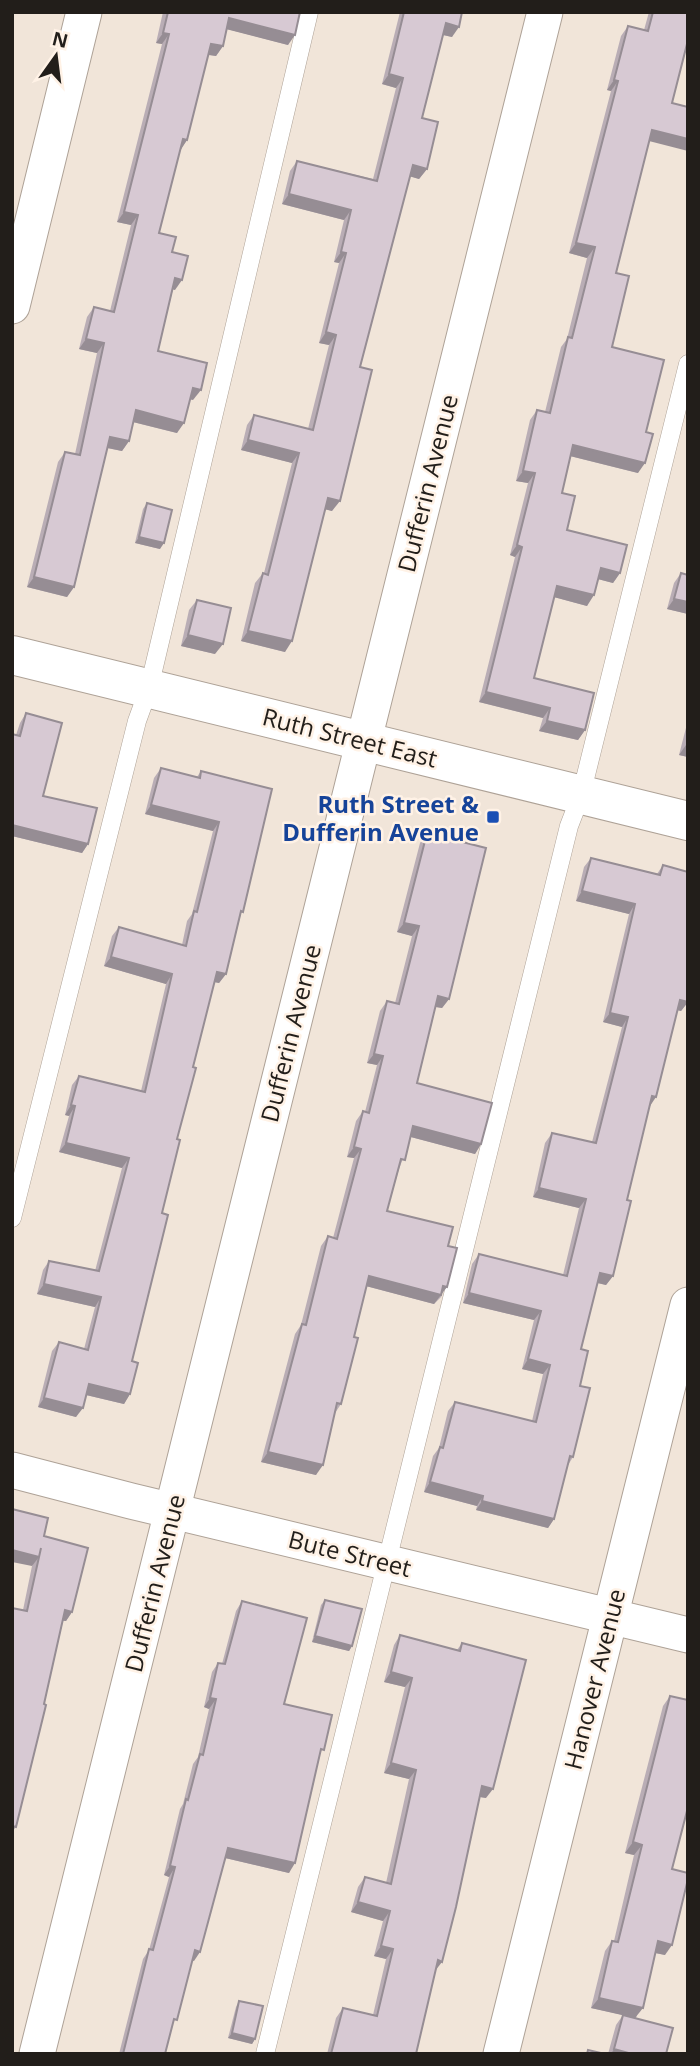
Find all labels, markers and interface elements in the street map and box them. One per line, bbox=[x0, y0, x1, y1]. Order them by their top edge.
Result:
north arrow bbox=[21, 21, 91, 91]
text: N bbox=[49, 25, 71, 54]
street label: Dufferin Avenue bbox=[389, 391, 465, 575]
street label: Ruth Street East bbox=[259, 699, 441, 775]
place label: Ruth Street & Dufferin Avenue bbox=[282, 787, 479, 848]
marker: Ruth Street & Dufferin Avenue bbox=[485, 809, 501, 825]
street label: Dufferin Avenue bbox=[252, 941, 328, 1125]
street label: Dufferin Avenue bbox=[116, 1491, 192, 1675]
street label: Bute Street bbox=[285, 1522, 415, 1584]
street label: Hanover Avenue bbox=[556, 1585, 632, 1773]

